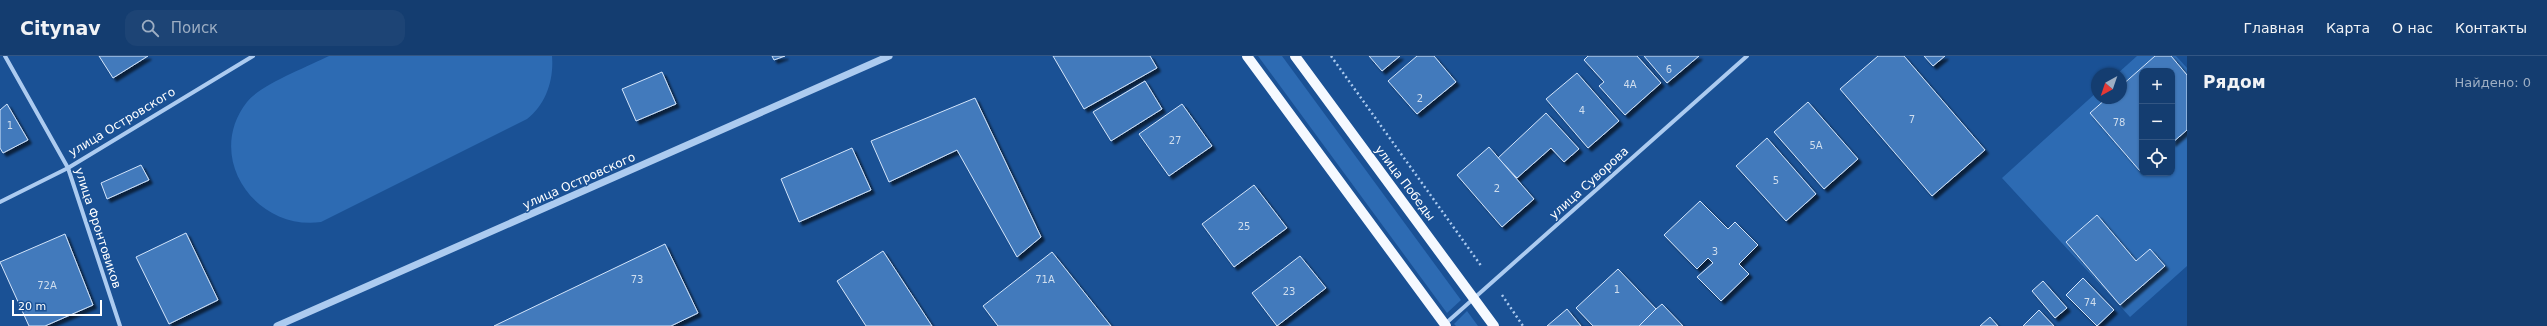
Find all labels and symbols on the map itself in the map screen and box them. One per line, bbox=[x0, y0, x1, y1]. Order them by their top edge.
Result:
house number: 6 bbox=[1666, 64, 1672, 75]
north arrow bbox=[2091, 68, 2127, 104]
house number: 4А bbox=[1623, 79, 1637, 90]
street label: улица Островского bbox=[66, 85, 178, 159]
house number: 2 bbox=[1417, 93, 1423, 104]
house number: 4 bbox=[1579, 105, 1585, 116]
house number: 7 bbox=[1909, 114, 1915, 125]
house number: 78 bbox=[2113, 117, 2125, 128]
house number: 1 bbox=[7, 120, 13, 131]
house number: 27 bbox=[1169, 135, 1181, 146]
house number: 5А bbox=[1809, 140, 1823, 151]
street label: улица Победы bbox=[1372, 143, 1438, 223]
street label: улица Суворова bbox=[1547, 144, 1631, 222]
street label: улица Островского bbox=[521, 150, 637, 212]
street label: улица Фронтовиков bbox=[72, 166, 124, 290]
house number: 5 bbox=[1773, 175, 1779, 186]
house number: 2 bbox=[1494, 183, 1500, 194]
house number: 25 bbox=[1238, 221, 1250, 232]
house number: 3 bbox=[1712, 246, 1718, 257]
house number: 73 bbox=[631, 274, 643, 285]
house number: 71А bbox=[1035, 274, 1055, 285]
house number: 72А bbox=[37, 280, 57, 291]
house number: 1 bbox=[1614, 284, 1620, 295]
house number: 23 bbox=[1283, 286, 1295, 297]
house number: 74 bbox=[2084, 297, 2096, 308]
scale bar bbox=[12, 298, 102, 317]

